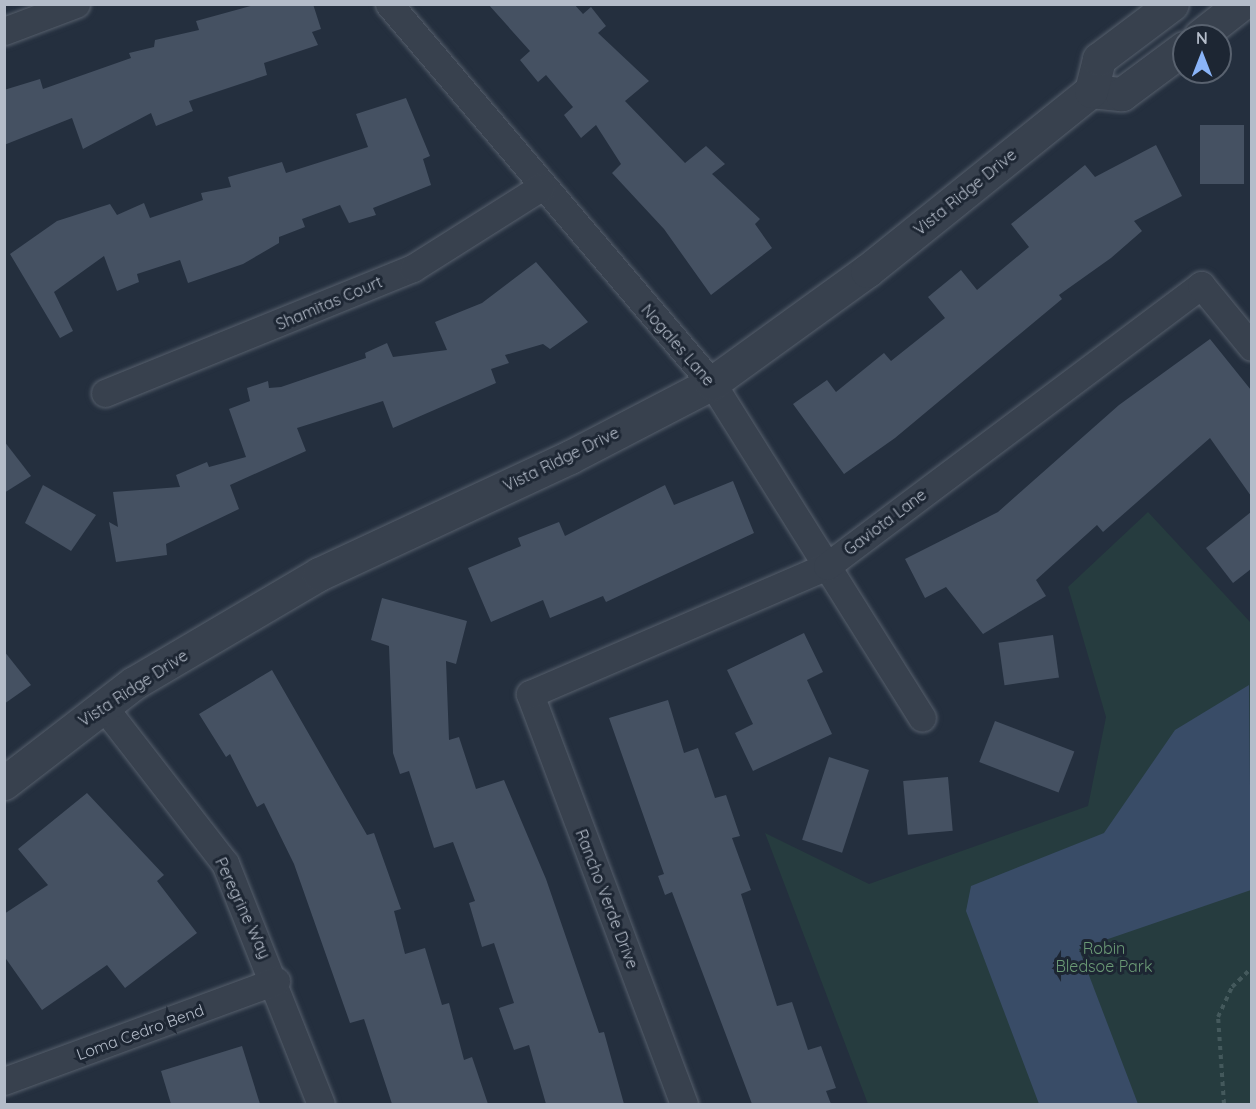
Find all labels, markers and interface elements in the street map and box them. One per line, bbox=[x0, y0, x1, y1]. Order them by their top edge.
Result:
north arrow bbox=[1172, 24, 1232, 84]
text: N bbox=[1196, 28, 1208, 48]
street label: Vista Ridge Drive bbox=[910, 145, 1020, 239]
street label: Shamitas Court bbox=[273, 272, 385, 334]
street label: Nogales Lane bbox=[637, 300, 719, 390]
street label: Vista Ridge Drive bbox=[500, 423, 622, 495]
street label: Gaviota Lane bbox=[840, 485, 930, 559]
street label: Vista Ridge Drive bbox=[75, 646, 191, 730]
street label: Rancho Verde Drive bbox=[572, 827, 642, 971]
street label: Peregrine Way bbox=[211, 854, 275, 962]
park label: Robin Bledsoe Park bbox=[1055, 938, 1153, 976]
street label: Loma Cedro Bend bbox=[74, 1000, 206, 1064]

